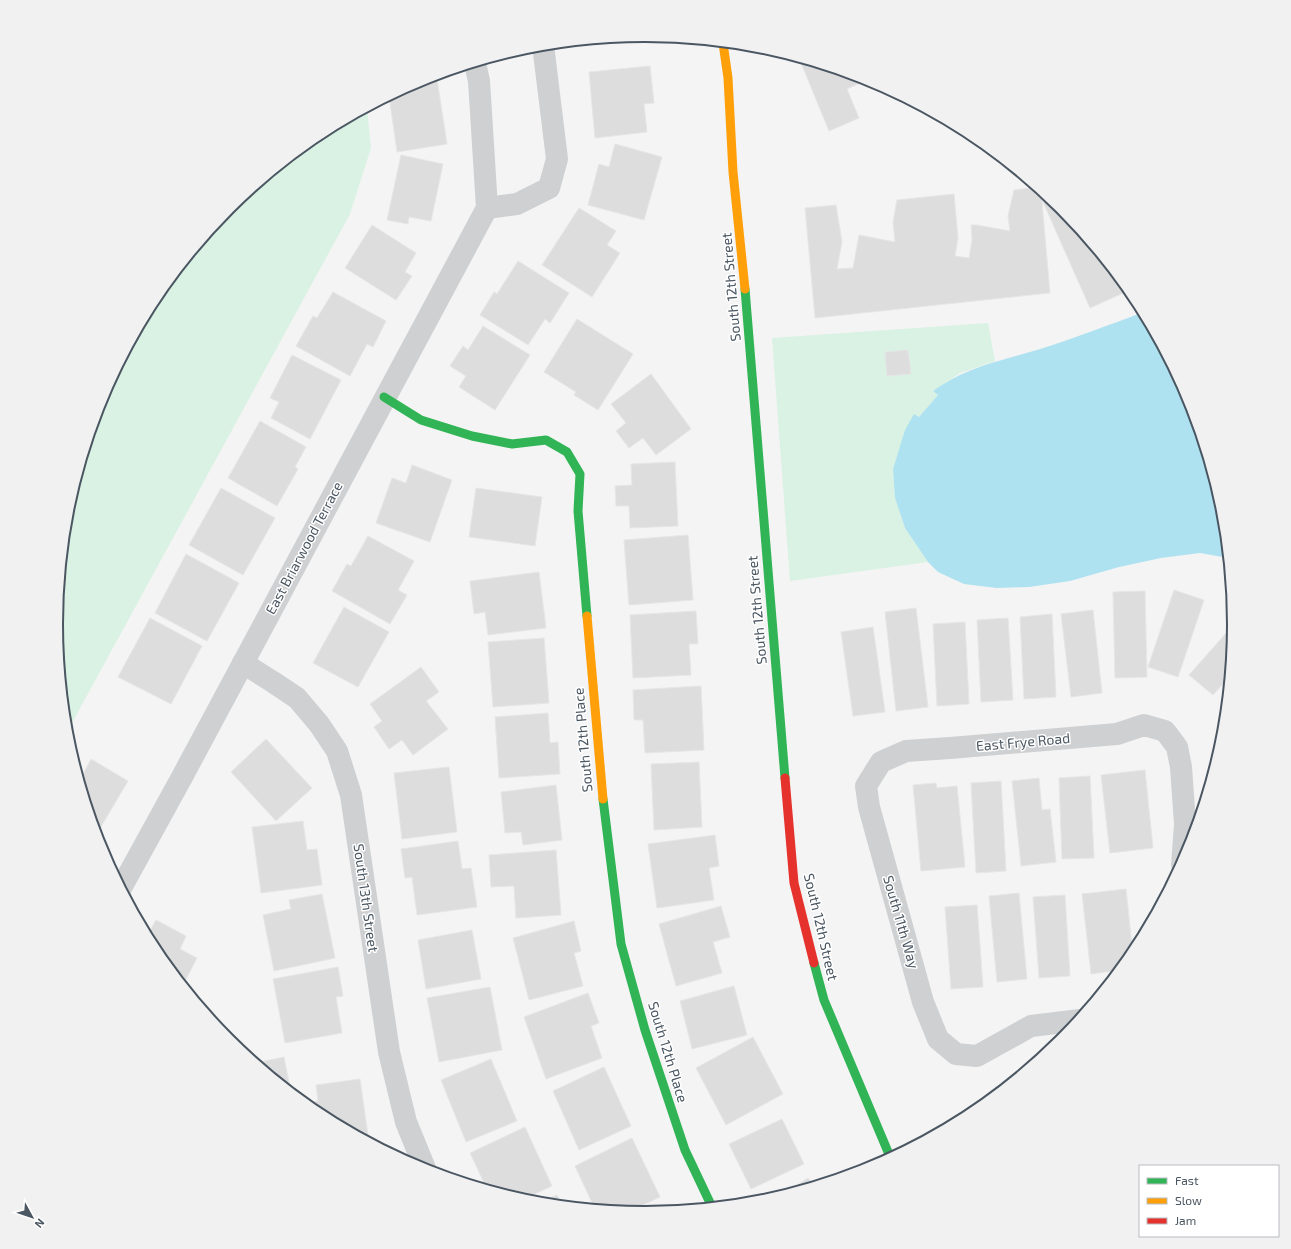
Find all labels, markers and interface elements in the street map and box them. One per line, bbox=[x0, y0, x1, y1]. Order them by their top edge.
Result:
street label: South 12th Street bbox=[717, 232, 744, 342]
street label: East Briarwood Terrace bbox=[261, 479, 346, 617]
street label: South 12th Street bbox=[743, 555, 770, 665]
street label: South 12th Place bbox=[569, 687, 596, 793]
street label: East Frye Road bbox=[975, 729, 1071, 754]
street label: South 13th Street bbox=[350, 843, 383, 953]
street label: South 12th Street bbox=[801, 872, 842, 982]
street label: South 11th Way bbox=[880, 873, 923, 971]
street label: South 12th Place bbox=[645, 999, 692, 1104]
legend bbox=[1139, 1165, 1279, 1237]
text: Fast bbox=[1175, 1173, 1199, 1187]
text: Slow bbox=[1175, 1193, 1202, 1207]
north arrow bbox=[12, 1197, 52, 1237]
text: Jam bbox=[1175, 1213, 1196, 1227]
text: N bbox=[32, 1217, 48, 1231]

